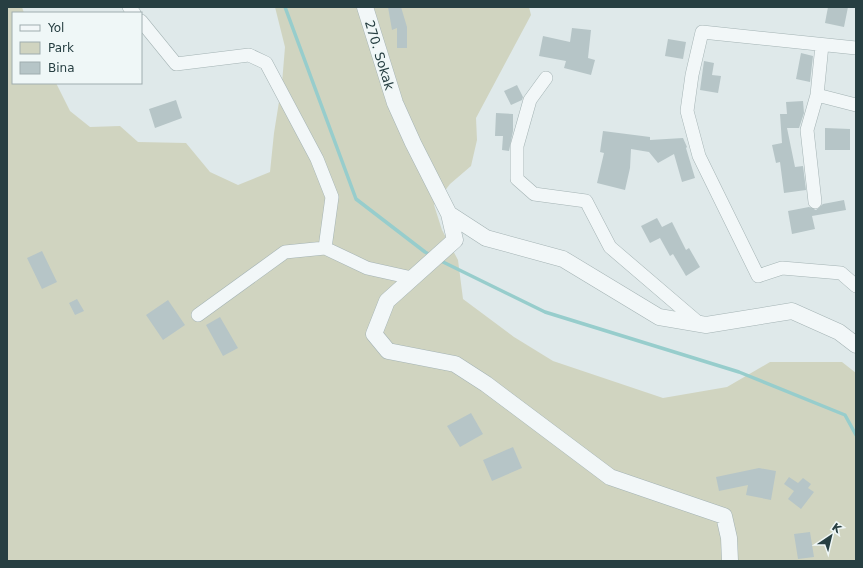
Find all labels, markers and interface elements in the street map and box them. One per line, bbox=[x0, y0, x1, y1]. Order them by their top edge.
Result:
legend bbox=[12, 12, 142, 84]
street label: 270. Sokak bbox=[362, 18, 397, 92]
text: Yol bbox=[47, 21, 64, 35]
text: Park bbox=[48, 41, 74, 55]
text: Bina bbox=[48, 61, 75, 75]
north arrow bbox=[811, 516, 851, 556]
text: K bbox=[829, 520, 844, 536]

